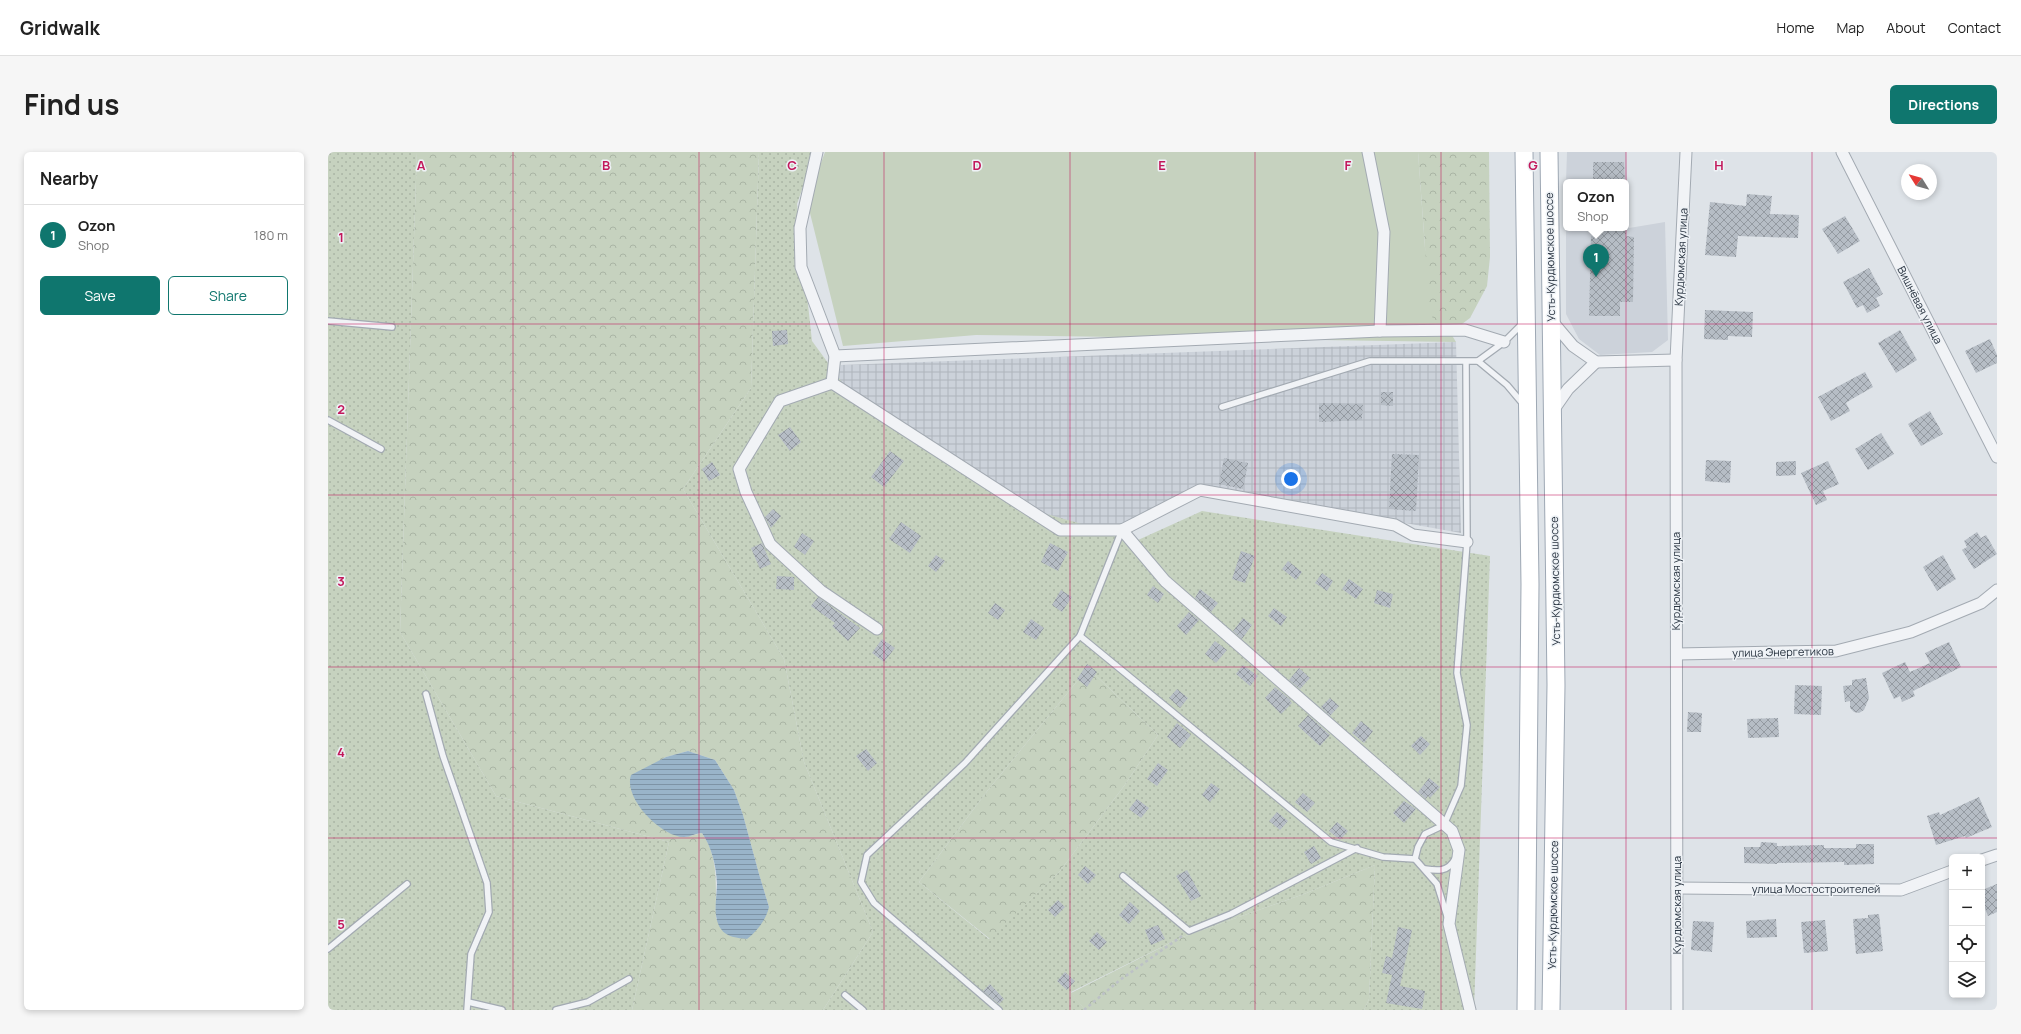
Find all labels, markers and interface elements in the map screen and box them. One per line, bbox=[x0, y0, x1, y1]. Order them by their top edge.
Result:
text: Gridwalk bbox=[20, 15, 100, 41]
text: Home bbox=[1777, 18, 1814, 37]
text: Map bbox=[1836, 18, 1864, 37]
text: About bbox=[1886, 18, 1926, 37]
text: Contact bbox=[1948, 18, 2001, 37]
text: Find us bbox=[24, 85, 119, 123]
button: Directions bbox=[1890, 85, 1997, 124]
text: A bbox=[417, 156, 426, 174]
text: B bbox=[602, 156, 610, 174]
text: C bbox=[787, 156, 797, 174]
text: D bbox=[972, 156, 982, 174]
text: E bbox=[1158, 156, 1166, 174]
text: F bbox=[1345, 156, 1352, 174]
text: G bbox=[1528, 156, 1538, 174]
text: H bbox=[1714, 156, 1724, 174]
north arrow bbox=[1901, 164, 1937, 200]
text: Nearby bbox=[40, 167, 98, 190]
popup bbox=[1563, 179, 1629, 231]
text: Ozon bbox=[1577, 186, 1615, 207]
street label: Усть-Курдюмское шоссе bbox=[1541, 192, 1558, 322]
text: Shop bbox=[1577, 207, 1608, 225]
street label: Курдюмская улица bbox=[1670, 208, 1691, 306]
text: Ozon bbox=[78, 215, 115, 236]
text: 1 bbox=[50, 226, 56, 244]
text: 180 m bbox=[254, 226, 288, 244]
text: 1 bbox=[338, 228, 344, 246]
text: Shop bbox=[78, 236, 109, 254]
pin: 1 bbox=[1583, 244, 1609, 277]
street label: Вишнёвая улица bbox=[1894, 263, 1947, 346]
button: Save bbox=[40, 276, 160, 315]
button: Share bbox=[168, 276, 288, 315]
text: 2 bbox=[337, 400, 345, 418]
your location bbox=[1281, 469, 1301, 489]
street label: Усть-Курдюмское шоссе bbox=[1546, 516, 1563, 646]
street label: Курдюмская улица bbox=[1668, 532, 1683, 630]
text: 3 bbox=[337, 572, 345, 590]
street label: улица Энергетиков bbox=[1732, 643, 1834, 660]
text: 4 bbox=[337, 743, 345, 761]
street label: Усть-Курдюмское шоссе bbox=[1544, 840, 1561, 970]
map controls bbox=[1949, 854, 1985, 998]
button: + bbox=[1949, 854, 1985, 890]
street label: Курдюмская улица bbox=[1669, 856, 1684, 954]
street label: улица Мостостроителей bbox=[1752, 881, 1880, 896]
button: − bbox=[1949, 890, 1985, 926]
text: 5 bbox=[337, 915, 345, 933]
button: locate bbox=[1949, 926, 1985, 962]
button: layers bbox=[1949, 962, 1985, 998]

